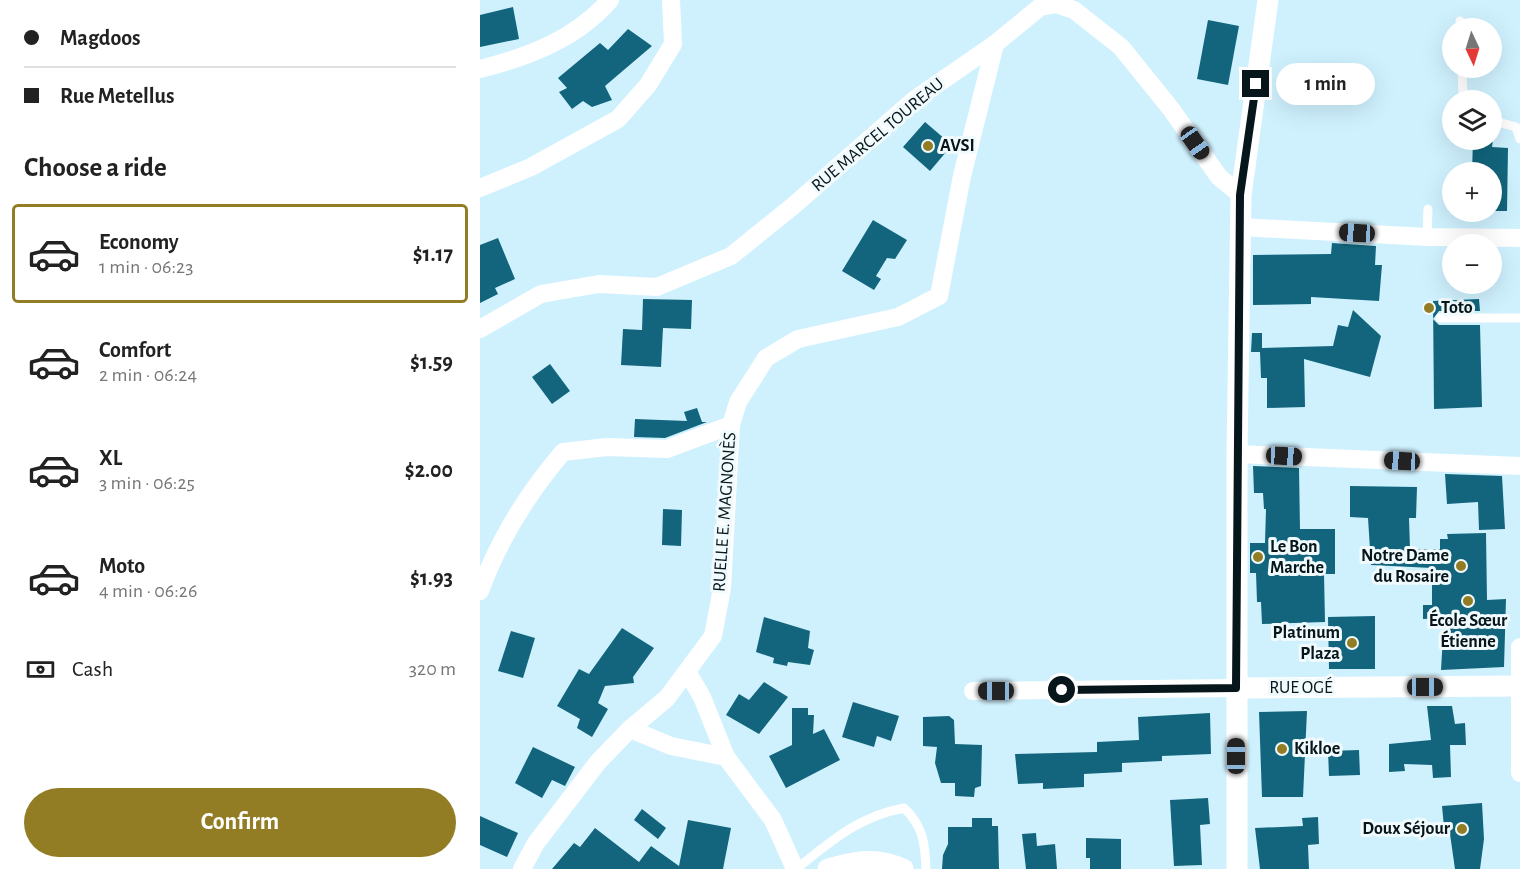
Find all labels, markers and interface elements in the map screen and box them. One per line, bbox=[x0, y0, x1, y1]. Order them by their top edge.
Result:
north arrow bbox=[1442, 18, 1502, 78]
map controls bbox=[1442, 18, 1502, 294]
text: Magdoos bbox=[60, 27, 141, 49]
callout: 1 min bbox=[1277, 63, 1376, 105]
route end bbox=[1242, 70, 1269, 97]
text: 1 min bbox=[1304, 74, 1347, 94]
street label: RUE MARCEL TOUREAU bbox=[809, 75, 947, 195]
text: Rue Metellus bbox=[60, 85, 174, 107]
button: layers bbox=[1442, 90, 1502, 150]
car bbox=[1177, 123, 1213, 163]
place label: AVSI bbox=[940, 137, 975, 155]
marker: AVSI bbox=[921, 139, 935, 153]
text: Choose a ride bbox=[24, 154, 167, 181]
button: + bbox=[1442, 162, 1502, 222]
car bbox=[1339, 223, 1375, 243]
icon: car bbox=[27, 227, 81, 281]
text: Economy bbox=[99, 231, 179, 253]
button: − bbox=[1442, 234, 1502, 294]
text: $1.17 bbox=[413, 243, 453, 265]
text: 1 min · 06:23 bbox=[99, 257, 193, 277]
place label: Toto bbox=[1441, 299, 1473, 317]
marker: Toto bbox=[1422, 301, 1436, 315]
icon: car bbox=[27, 335, 81, 389]
text: Comfort bbox=[99, 339, 171, 361]
text: $1.59 bbox=[410, 351, 453, 373]
text: 2 min · 06:24 bbox=[99, 365, 197, 385]
street label: RUELLE E. MAGNONÈS bbox=[707, 431, 740, 592]
icon: car bbox=[27, 443, 81, 497]
car bbox=[1266, 446, 1302, 466]
text: XL bbox=[99, 447, 122, 469]
car bbox=[1384, 451, 1420, 471]
text: $2.00 bbox=[405, 459, 453, 481]
text: 3 min · 06:25 bbox=[99, 473, 195, 493]
place label: Le Bon Marche bbox=[1270, 538, 1324, 577]
place label: Notre Dame du Rosaire bbox=[1361, 547, 1449, 586]
marker: Le Bon Marche bbox=[1251, 550, 1265, 564]
icon: car bbox=[27, 551, 81, 605]
text: Moto bbox=[99, 555, 145, 577]
marker: Notre Dame du Rosaire bbox=[1454, 559, 1468, 573]
text: $1.93 bbox=[410, 567, 453, 589]
text: 4 min · 06:26 bbox=[99, 581, 197, 601]
marker: École Sœur Étienne bbox=[1461, 594, 1475, 608]
place label: École Sœur Étienne bbox=[1429, 609, 1508, 651]
place label: Platinum Plaza bbox=[1273, 624, 1340, 663]
marker: Platinum Plaza bbox=[1345, 636, 1359, 650]
icon: cash bbox=[24, 653, 57, 686]
text: Cash bbox=[72, 658, 113, 680]
text: 320 m bbox=[409, 659, 456, 679]
route start bbox=[1048, 676, 1075, 703]
street label: RUE OGÉ bbox=[1269, 676, 1333, 697]
car bbox=[1407, 678, 1443, 696]
car bbox=[978, 682, 1014, 700]
car bbox=[1227, 738, 1245, 774]
place label: Kikloe bbox=[1294, 740, 1340, 758]
marker: Kikloe bbox=[1275, 742, 1289, 756]
button: Confirm bbox=[24, 788, 456, 857]
place label: Doux Séjour bbox=[1362, 820, 1451, 838]
marker: Doux Séjour bbox=[1455, 822, 1469, 836]

